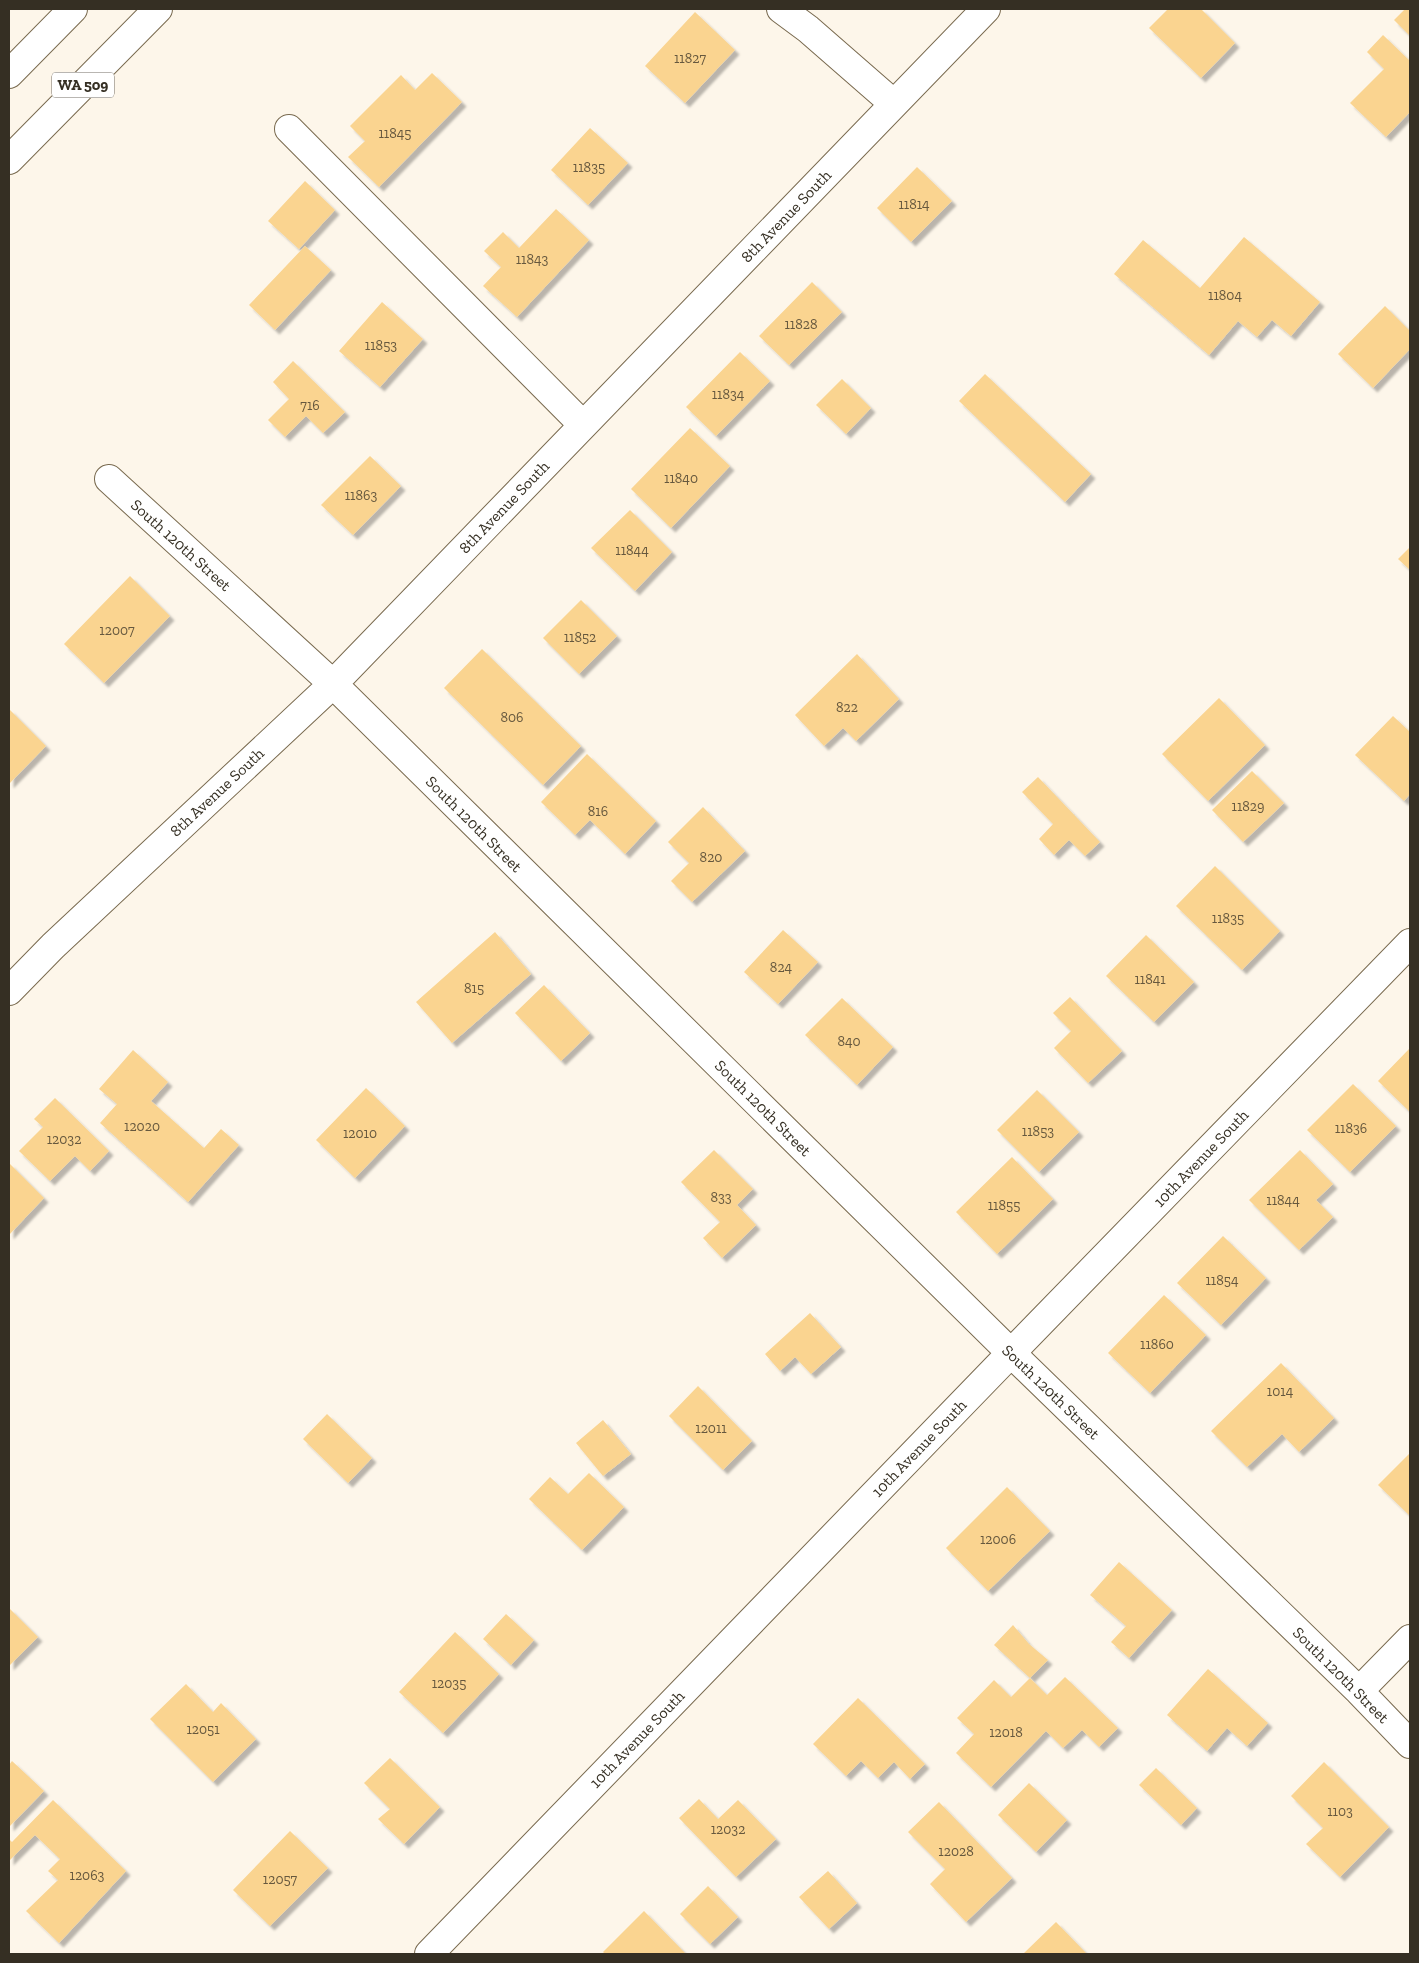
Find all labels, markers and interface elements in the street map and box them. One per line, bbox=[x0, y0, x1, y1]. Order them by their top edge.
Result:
house number: 11827 bbox=[674, 50, 706, 67]
road number: WA 509 bbox=[52, 72, 114, 98]
house number: 11845 bbox=[378, 125, 412, 142]
house number: 11835 bbox=[573, 159, 605, 176]
street label: 8th Avenue South bbox=[737, 166, 835, 266]
house number: 11814 bbox=[898, 196, 930, 213]
house number: 11843 bbox=[516, 251, 548, 268]
house number: 11804 bbox=[1208, 287, 1242, 304]
house number: 11828 bbox=[784, 316, 818, 333]
house number: 11853 bbox=[365, 337, 397, 354]
house number: 11834 bbox=[712, 386, 745, 403]
house number: 716 bbox=[300, 397, 320, 414]
street label: 8th Avenue South bbox=[455, 457, 553, 557]
house number: 11840 bbox=[664, 470, 698, 487]
house number: 11863 bbox=[345, 487, 377, 504]
street label: South 120th Street bbox=[127, 495, 235, 595]
house number: 11844 bbox=[615, 542, 649, 559]
house number: 12007 bbox=[99, 622, 135, 639]
house number: 11852 bbox=[564, 629, 596, 646]
house number: 822 bbox=[836, 699, 858, 716]
house number: 806 bbox=[500, 709, 524, 726]
street label: 8th Avenue South bbox=[166, 744, 268, 840]
street label: South 120th Street bbox=[422, 772, 526, 876]
house number: 11829 bbox=[1232, 798, 1264, 815]
house number: 816 bbox=[588, 803, 608, 820]
house number: 820 bbox=[700, 849, 722, 866]
house number: 11835 bbox=[1212, 910, 1244, 927]
house number: 824 bbox=[770, 959, 793, 976]
house number: 11841 bbox=[1134, 971, 1166, 988]
house number: 815 bbox=[464, 980, 484, 997]
house number: 840 bbox=[837, 1033, 861, 1050]
street label: South 120th Street bbox=[711, 1056, 815, 1160]
street label: 10th Avenue South bbox=[1150, 1105, 1252, 1211]
house number: 12020 bbox=[124, 1118, 160, 1135]
house number: 11836 bbox=[1335, 1120, 1367, 1137]
house number: 11853 bbox=[1022, 1123, 1054, 1140]
house number: 12010 bbox=[343, 1125, 377, 1142]
house number: 12032 bbox=[47, 1131, 81, 1148]
house number: 833 bbox=[710, 1189, 732, 1206]
house number: 11844 bbox=[1266, 1192, 1300, 1209]
house number: 11855 bbox=[988, 1197, 1020, 1214]
house number: 11854 bbox=[1205, 1272, 1239, 1289]
house number: 11860 bbox=[1140, 1336, 1174, 1353]
street label: South 120th Street bbox=[998, 1341, 1104, 1443]
house number: 1014 bbox=[1267, 1383, 1294, 1400]
street label: 10th Avenue South bbox=[868, 1395, 970, 1501]
house number: 12011 bbox=[695, 1420, 727, 1437]
house number: 12006 bbox=[980, 1531, 1016, 1548]
street label: South 120th Street bbox=[1289, 1623, 1393, 1727]
house number: 12035 bbox=[432, 1675, 466, 1692]
street label: 10th Avenue South bbox=[586, 1686, 688, 1792]
house number: 12051 bbox=[186, 1721, 220, 1738]
house number: 12018 bbox=[989, 1724, 1023, 1741]
house number: 1103 bbox=[1327, 1803, 1353, 1820]
house number: 12032 bbox=[711, 1821, 745, 1838]
house number: 12028 bbox=[938, 1843, 974, 1860]
house number: 12063 bbox=[70, 1867, 105, 1884]
house number: 12057 bbox=[263, 1871, 298, 1888]

